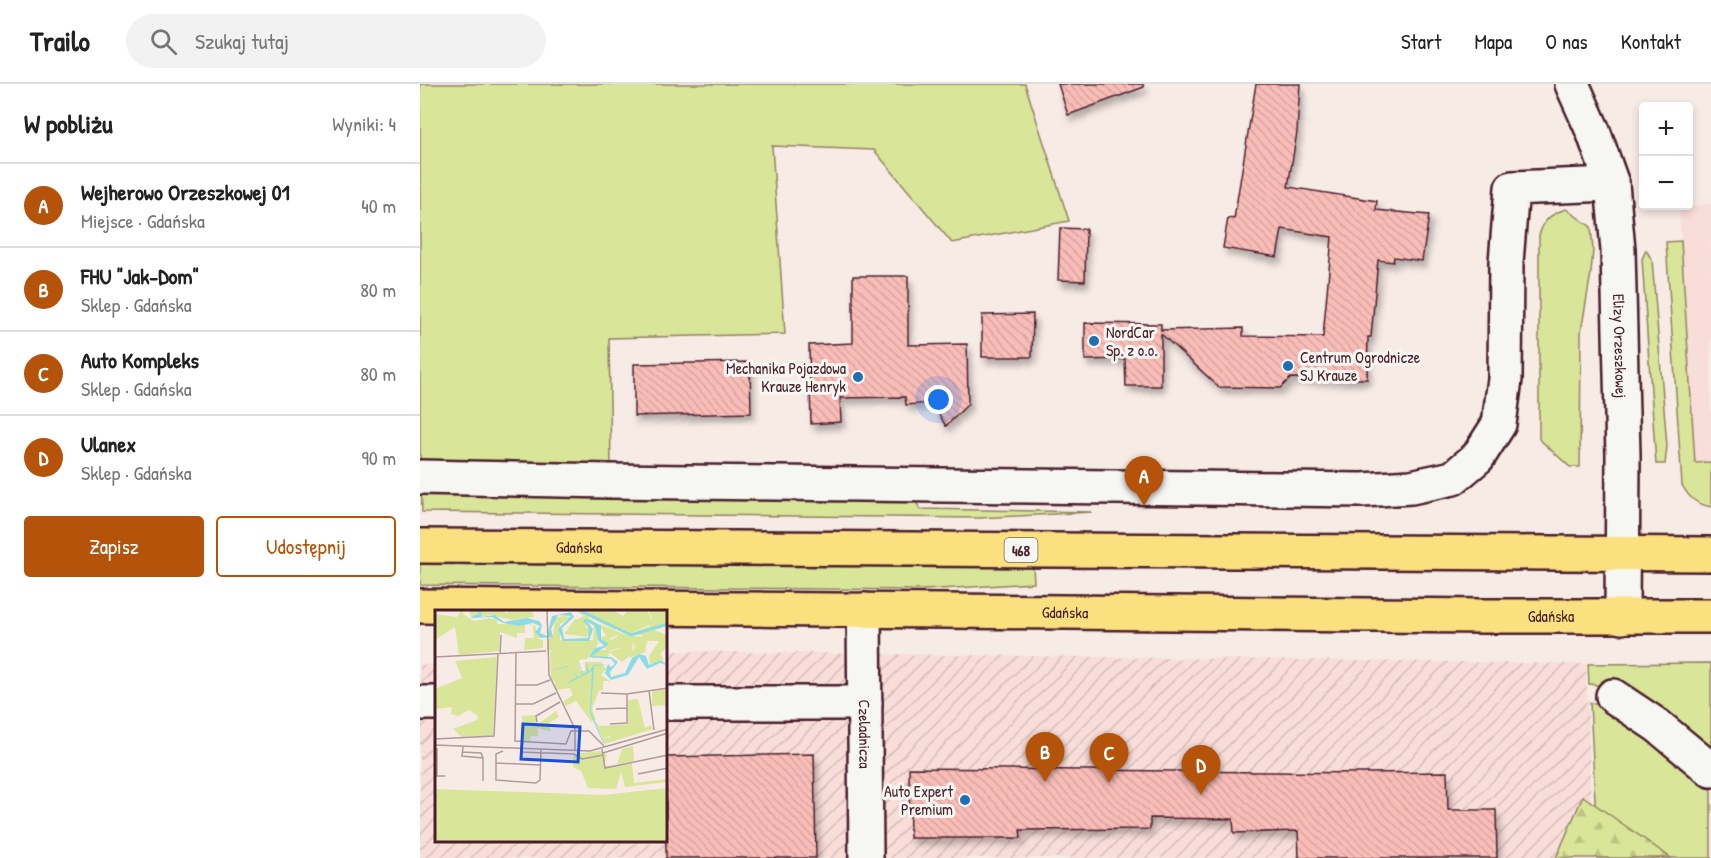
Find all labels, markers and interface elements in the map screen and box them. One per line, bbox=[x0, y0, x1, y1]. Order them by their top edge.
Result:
search box bbox=[126, 14, 546, 68]
text: Trailo bbox=[30, 22, 90, 60]
icon: search bbox=[147, 25, 180, 58]
text: Szukaj tutaj bbox=[195, 26, 289, 56]
text: Start bbox=[1401, 27, 1441, 56]
text: Mapa bbox=[1474, 27, 1512, 56]
text: O nas bbox=[1545, 27, 1588, 56]
text: Kontakt bbox=[1621, 27, 1681, 56]
map controls bbox=[1639, 102, 1693, 210]
button: + bbox=[1639, 102, 1693, 156]
text: W pobliżu bbox=[24, 106, 113, 141]
text: Wyniki: 4 bbox=[332, 110, 396, 137]
button: − bbox=[1639, 156, 1693, 210]
text: Wejherowo Orzeszkowej 01 bbox=[81, 177, 290, 207]
text: A bbox=[39, 192, 48, 219]
text: 40 m bbox=[361, 192, 396, 219]
text: Miejsce · Gdańska bbox=[81, 207, 205, 234]
text: FHU "Jak-Dom" bbox=[81, 261, 199, 291]
text: B bbox=[38, 276, 49, 303]
text: 80 m bbox=[360, 276, 396, 303]
text: Sklep · Gdańska bbox=[81, 291, 192, 318]
street label: Elizy Orzeszkowej bbox=[1608, 294, 1633, 398]
place label: NordCar Sp. z o.o. bbox=[1106, 321, 1158, 361]
marker: NordCar Sp. z o.o. bbox=[1087, 334, 1101, 348]
text: Auto Kompleks bbox=[81, 345, 199, 375]
place label: Centrum Ogrodnicze SJ Krauze bbox=[1300, 346, 1421, 386]
place label: Mechanika Pojazdowa Krauze Henryk bbox=[726, 357, 846, 397]
marker: Centrum Ogrodnicze SJ Krauze bbox=[1281, 359, 1295, 373]
text: C bbox=[38, 360, 49, 387]
text: 80 m bbox=[360, 360, 396, 387]
marker: Mechanika Pojazdowa Krauze Henryk bbox=[851, 370, 865, 384]
text: Sklep · Gdańska bbox=[81, 375, 192, 402]
your location bbox=[924, 385, 953, 414]
text: Ulanex bbox=[81, 429, 136, 459]
text: D bbox=[39, 444, 48, 471]
text: 90 m bbox=[362, 444, 396, 471]
pin: A bbox=[1124, 456, 1164, 506]
text: Sklep · Gdańska bbox=[81, 459, 192, 486]
button: Zapisz bbox=[24, 516, 204, 577]
button: Udostępnij bbox=[216, 516, 396, 577]
street label: Gdańska bbox=[556, 536, 602, 558]
road number: 468 bbox=[1004, 538, 1038, 562]
street label: Gdańska bbox=[1042, 601, 1088, 623]
street label: Gdańska bbox=[1528, 605, 1574, 627]
inset map bbox=[435, 610, 668, 843]
street label: Czeladnicza bbox=[854, 699, 876, 769]
pin: B bbox=[1026, 732, 1064, 782]
pin: C bbox=[1090, 734, 1128, 783]
pin: D bbox=[1182, 746, 1220, 795]
place label: Auto Expert Premium bbox=[884, 780, 953, 820]
marker: Auto Expert Premium bbox=[958, 793, 972, 807]

